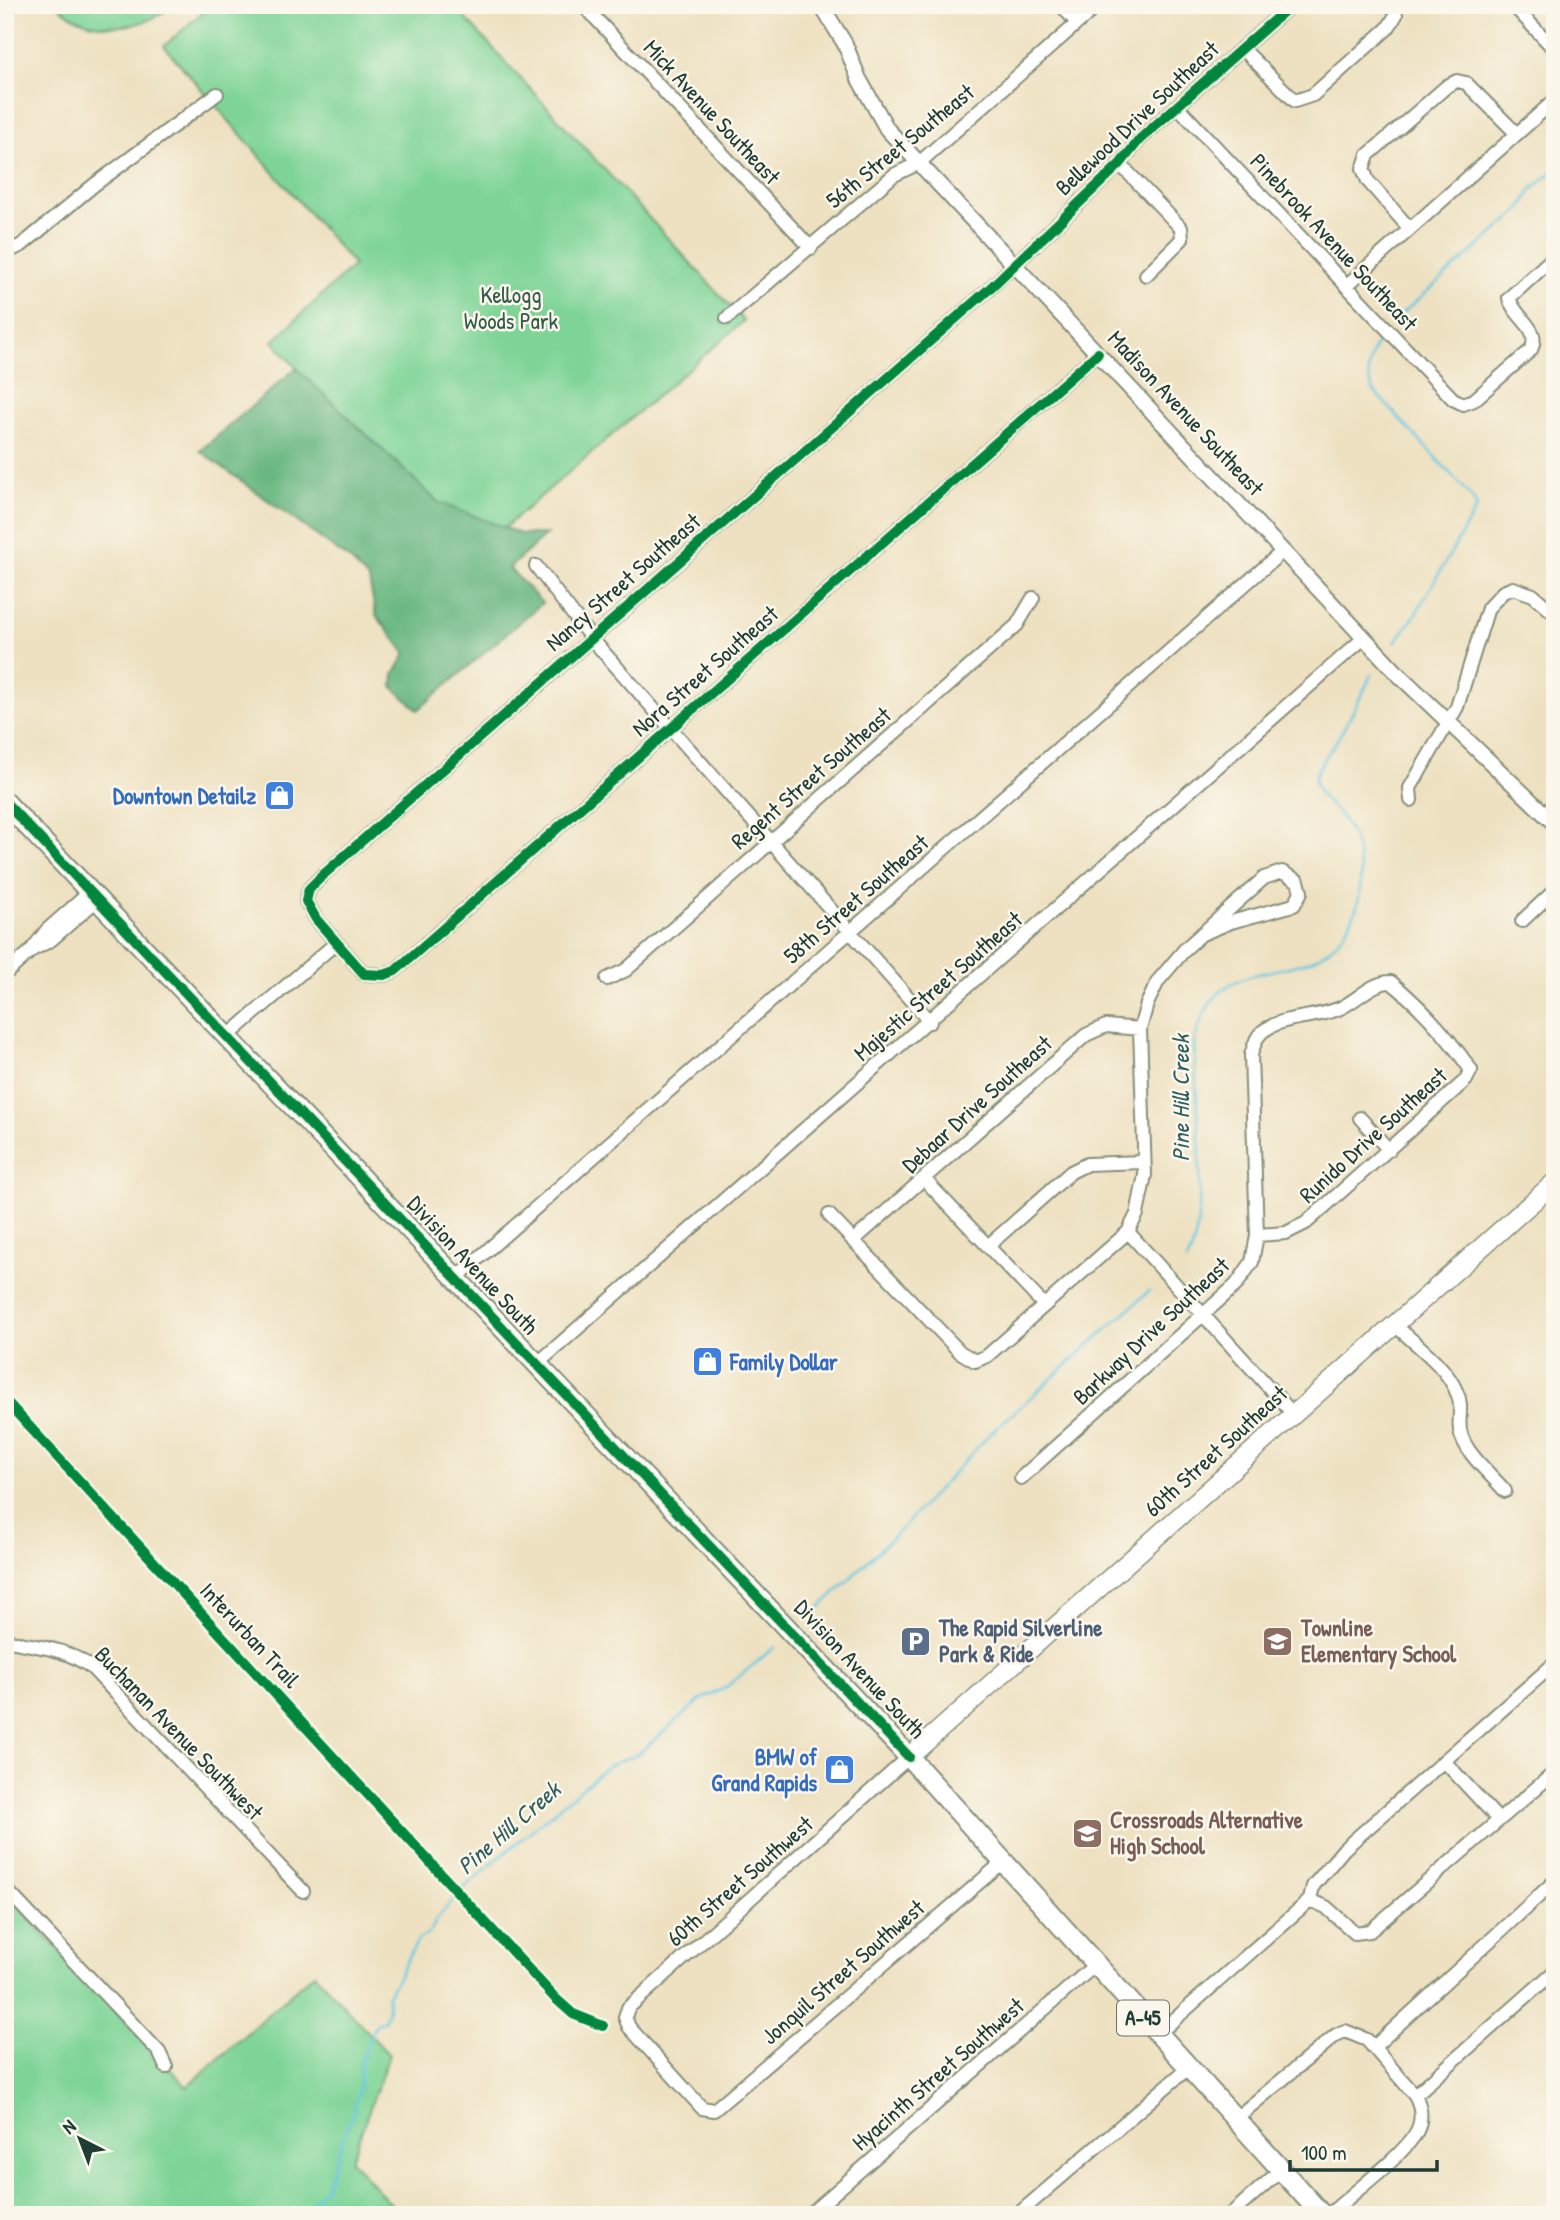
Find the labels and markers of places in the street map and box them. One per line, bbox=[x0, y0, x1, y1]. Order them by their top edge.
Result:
shop icon: Downtown Detailz bbox=[262, 779, 296, 813]
place label: Downtown Detailz bbox=[113, 780, 256, 811]
shop icon: Family Dollar bbox=[690, 1345, 724, 1379]
place label: Family Dollar bbox=[729, 1346, 838, 1378]
place label: The Rapid Silverline Park & Ride bbox=[938, 1612, 1103, 1669]
place label: Townline Elementary School bbox=[1300, 1612, 1457, 1670]
parking icon: The Rapid Silverline Park & Ride bbox=[899, 1624, 933, 1658]
school or university icon: Townline Elementary School bbox=[1261, 1624, 1295, 1658]
place label: BMW of Grand Rapids bbox=[711, 1741, 818, 1799]
shop icon: BMW of Grand Rapids bbox=[823, 1753, 857, 1787]
place label: Crossroads Alternative High School bbox=[1110, 1804, 1304, 1862]
school or university icon: Crossroads Alternative High School bbox=[1070, 1816, 1104, 1850]

